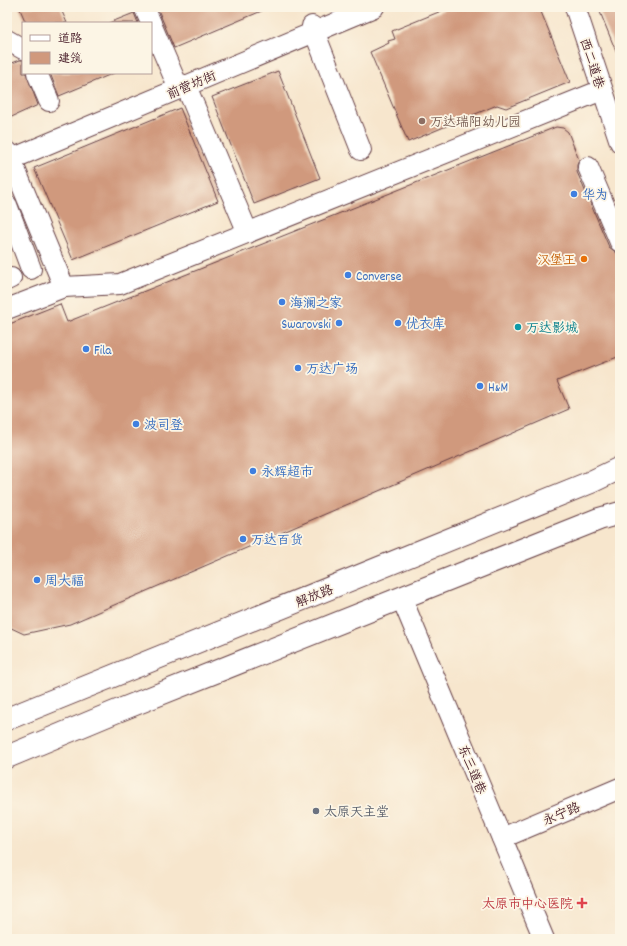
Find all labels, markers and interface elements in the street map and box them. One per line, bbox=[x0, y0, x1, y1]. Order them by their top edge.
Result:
legend bbox=[22, 22, 152, 74]
text: 道路 bbox=[58, 31, 82, 48]
street label: 西二道巷 bbox=[574, 36, 608, 91]
text: 建筑 bbox=[58, 51, 82, 68]
street label: 前营坊街 bbox=[164, 67, 220, 105]
place label: 万达瑞阳幼儿园 bbox=[430, 114, 521, 133]
marker: 万达瑞阳幼儿园 bbox=[417, 116, 427, 126]
place label: 华为 bbox=[582, 187, 608, 206]
marker: 华为 bbox=[569, 189, 579, 199]
place label: 汉堡王 bbox=[537, 252, 576, 271]
marker: 汉堡王 bbox=[579, 254, 589, 264]
place label: Converse bbox=[356, 268, 402, 287]
marker: Converse bbox=[343, 270, 353, 280]
place label: 海澜之家 bbox=[290, 295, 342, 314]
marker: 海澜之家 bbox=[277, 297, 287, 307]
place label: Swarovski bbox=[282, 316, 332, 335]
place label: 优衣库 bbox=[406, 316, 445, 335]
marker: Swarovski bbox=[334, 318, 344, 328]
marker: 优衣库 bbox=[393, 318, 403, 328]
place label: 万达影城 bbox=[526, 320, 578, 339]
marker: 万达影城 bbox=[513, 322, 523, 332]
place label: Fila bbox=[94, 342, 112, 361]
marker: Fila bbox=[81, 344, 91, 354]
place label: 万达广场 bbox=[306, 361, 358, 380]
marker: 万达广场 bbox=[293, 363, 303, 373]
place label: H&M bbox=[488, 379, 508, 398]
marker: H&M bbox=[475, 381, 485, 391]
place label: 波司登 bbox=[144, 417, 183, 436]
marker: 波司登 bbox=[131, 419, 141, 429]
place label: 永辉超市 bbox=[261, 464, 313, 483]
marker: 永辉超市 bbox=[248, 466, 258, 476]
place label: 万达百货 bbox=[251, 532, 303, 551]
marker: 万达百货 bbox=[238, 534, 248, 544]
place label: 周大福 bbox=[45, 573, 84, 592]
marker: 周大福 bbox=[32, 575, 42, 585]
street label: 解放路 bbox=[293, 581, 337, 613]
street label: 东三道巷 bbox=[452, 742, 490, 798]
street label: 永宁路 bbox=[540, 799, 584, 832]
place label: 太原天主堂 bbox=[324, 804, 389, 823]
marker: 太原天主堂 bbox=[311, 806, 321, 816]
place label: 太原市中心医院 bbox=[482, 896, 573, 915]
marker: 太原市中心医院 bbox=[576, 897, 588, 909]

